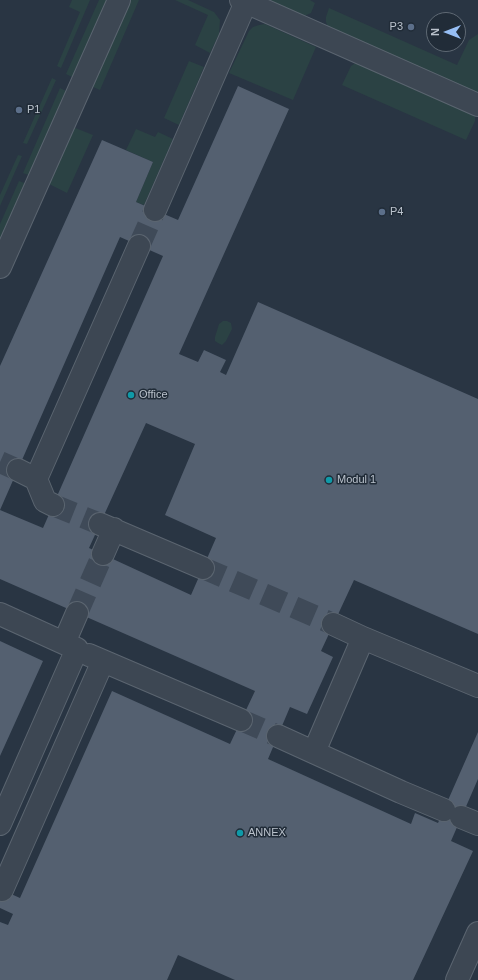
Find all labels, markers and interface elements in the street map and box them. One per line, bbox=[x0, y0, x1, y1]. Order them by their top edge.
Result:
north arrow bbox=[426, 12, 466, 52]
place label: P3 bbox=[390, 20, 403, 34]
marker: P3 bbox=[406, 22, 416, 32]
text: N bbox=[429, 28, 441, 36]
place label: P1 bbox=[27, 103, 40, 117]
marker: P1 bbox=[14, 105, 24, 115]
place label: P4 bbox=[390, 205, 403, 219]
marker: P4 bbox=[377, 207, 387, 217]
place label: Office bbox=[139, 388, 168, 402]
marker: Office bbox=[126, 390, 136, 400]
place label: Modul 1 bbox=[337, 473, 376, 487]
marker: Modul 1 bbox=[324, 475, 334, 485]
place label: ANNEX bbox=[248, 826, 286, 840]
marker: ANNEX bbox=[235, 828, 245, 838]

